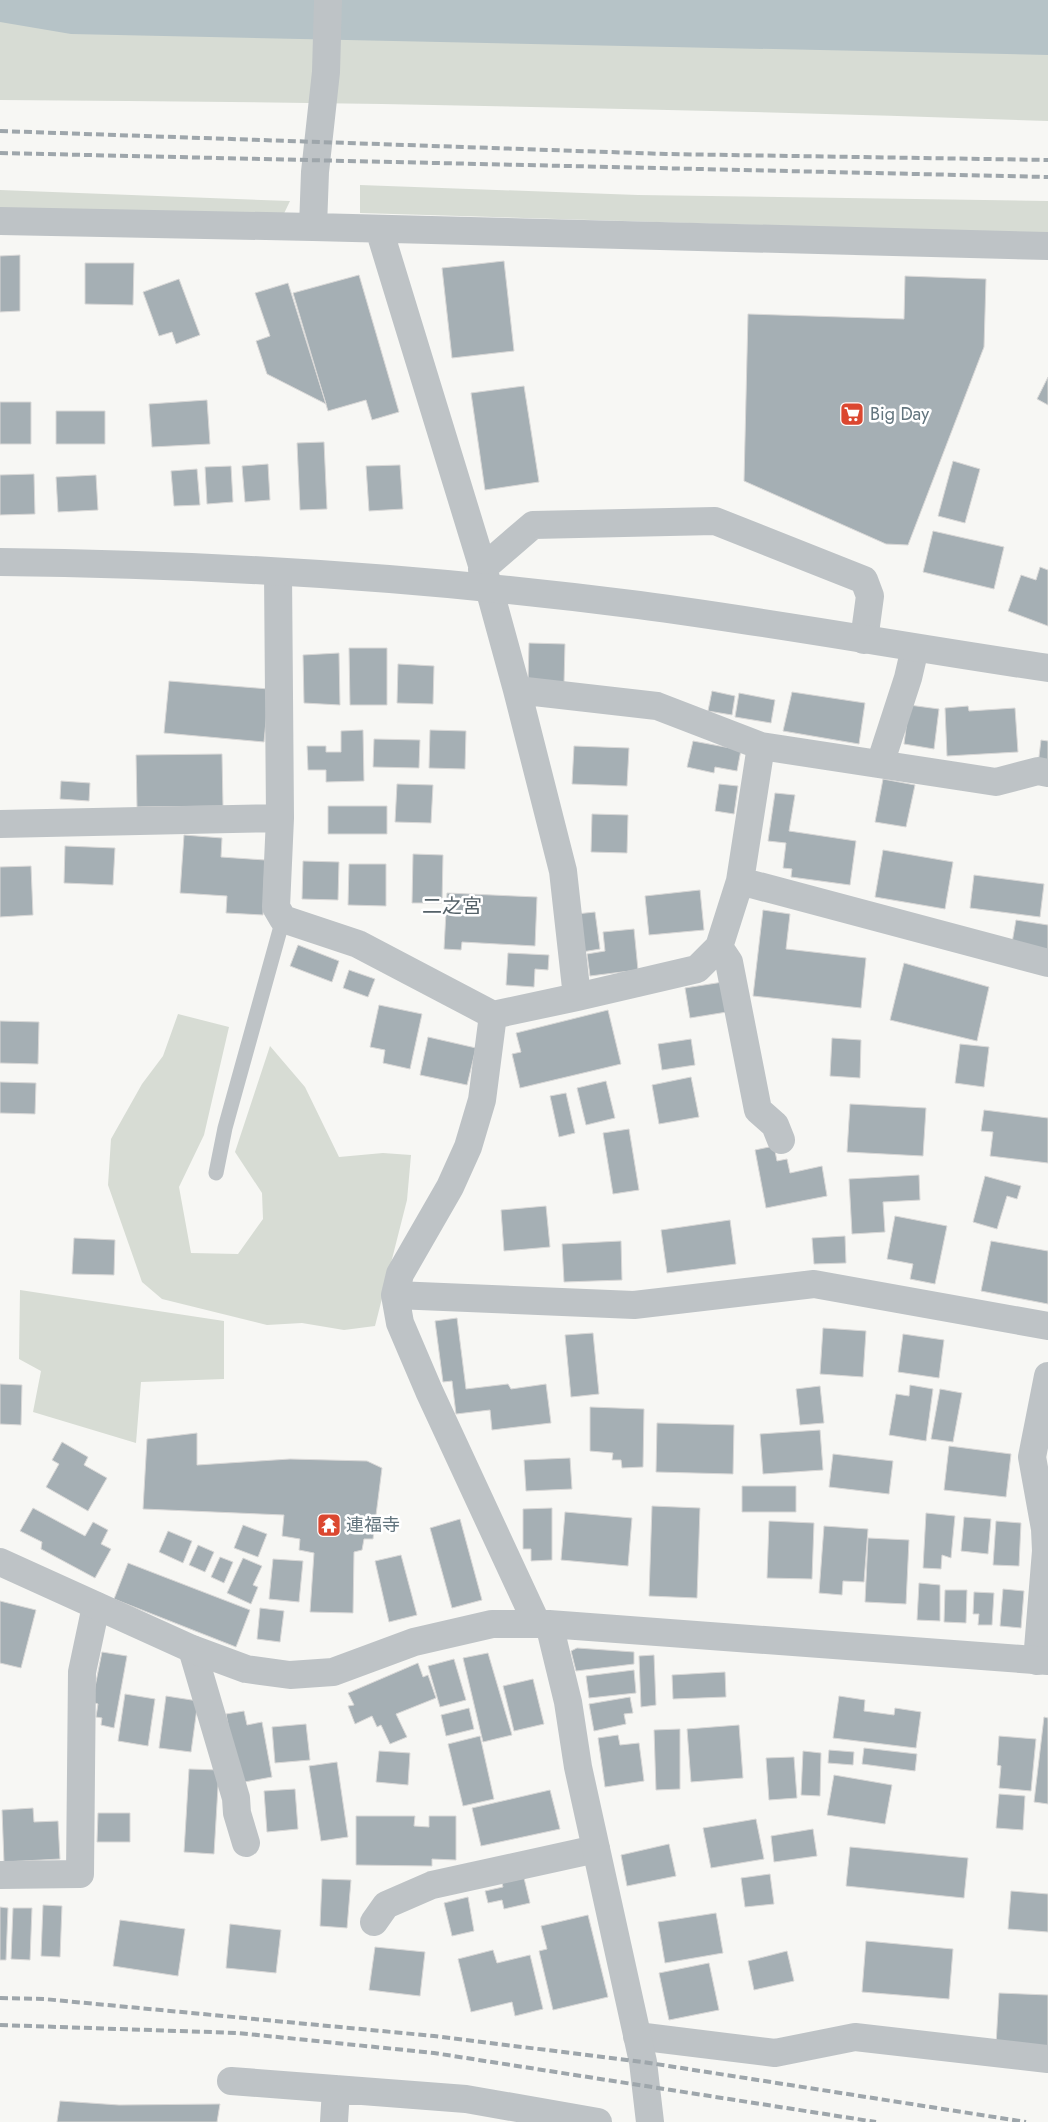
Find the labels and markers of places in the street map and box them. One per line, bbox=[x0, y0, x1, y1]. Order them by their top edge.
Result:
supermarket icon: Big Day bbox=[839, 401, 865, 427]
place label: Big Day bbox=[870, 401, 929, 427]
temple icon: 連福寺 bbox=[316, 1512, 342, 1538]
place label: 連福寺 bbox=[346, 1512, 400, 1538]

